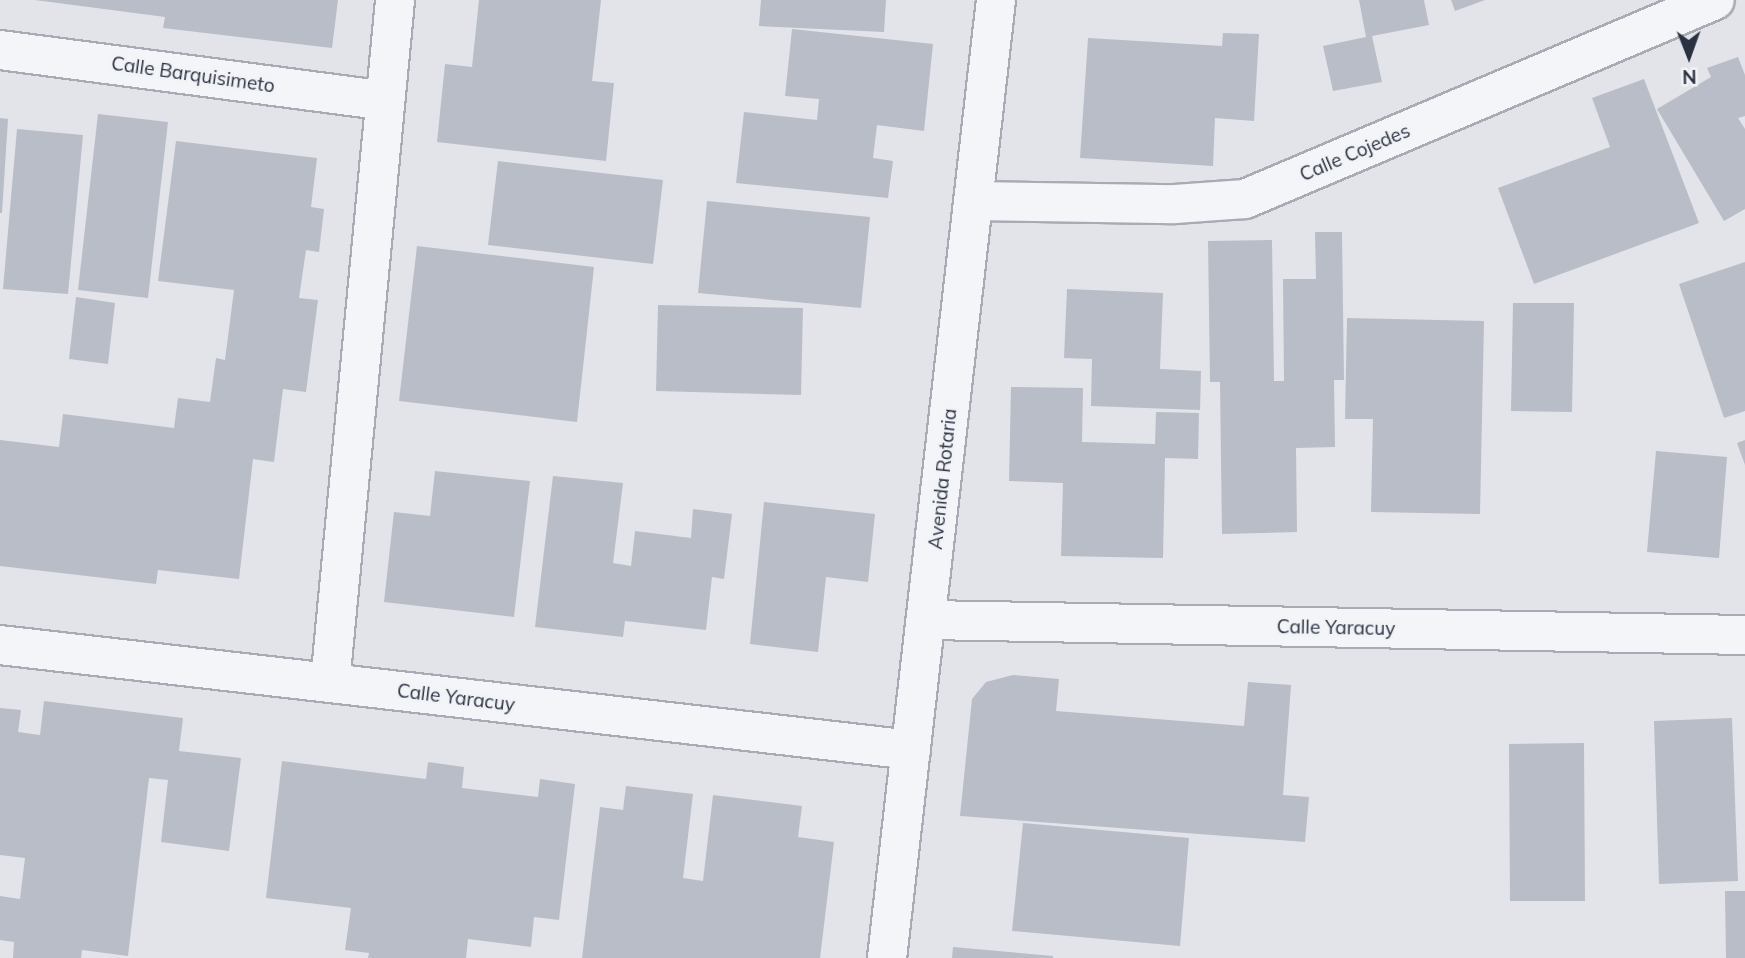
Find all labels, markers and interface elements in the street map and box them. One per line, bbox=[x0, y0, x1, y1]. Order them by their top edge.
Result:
north arrow bbox=[1654, 21, 1724, 91]
street label: Calle Barquisimeto bbox=[110, 52, 276, 98]
text: N bbox=[1682, 65, 1697, 89]
street label: Calle Cojedes bbox=[1296, 120, 1414, 186]
street label: Avenida Rotaria bbox=[924, 407, 962, 551]
street label: Calle Yaracuy bbox=[1277, 616, 1395, 640]
street label: Calle Yaracuy bbox=[396, 679, 516, 717]

